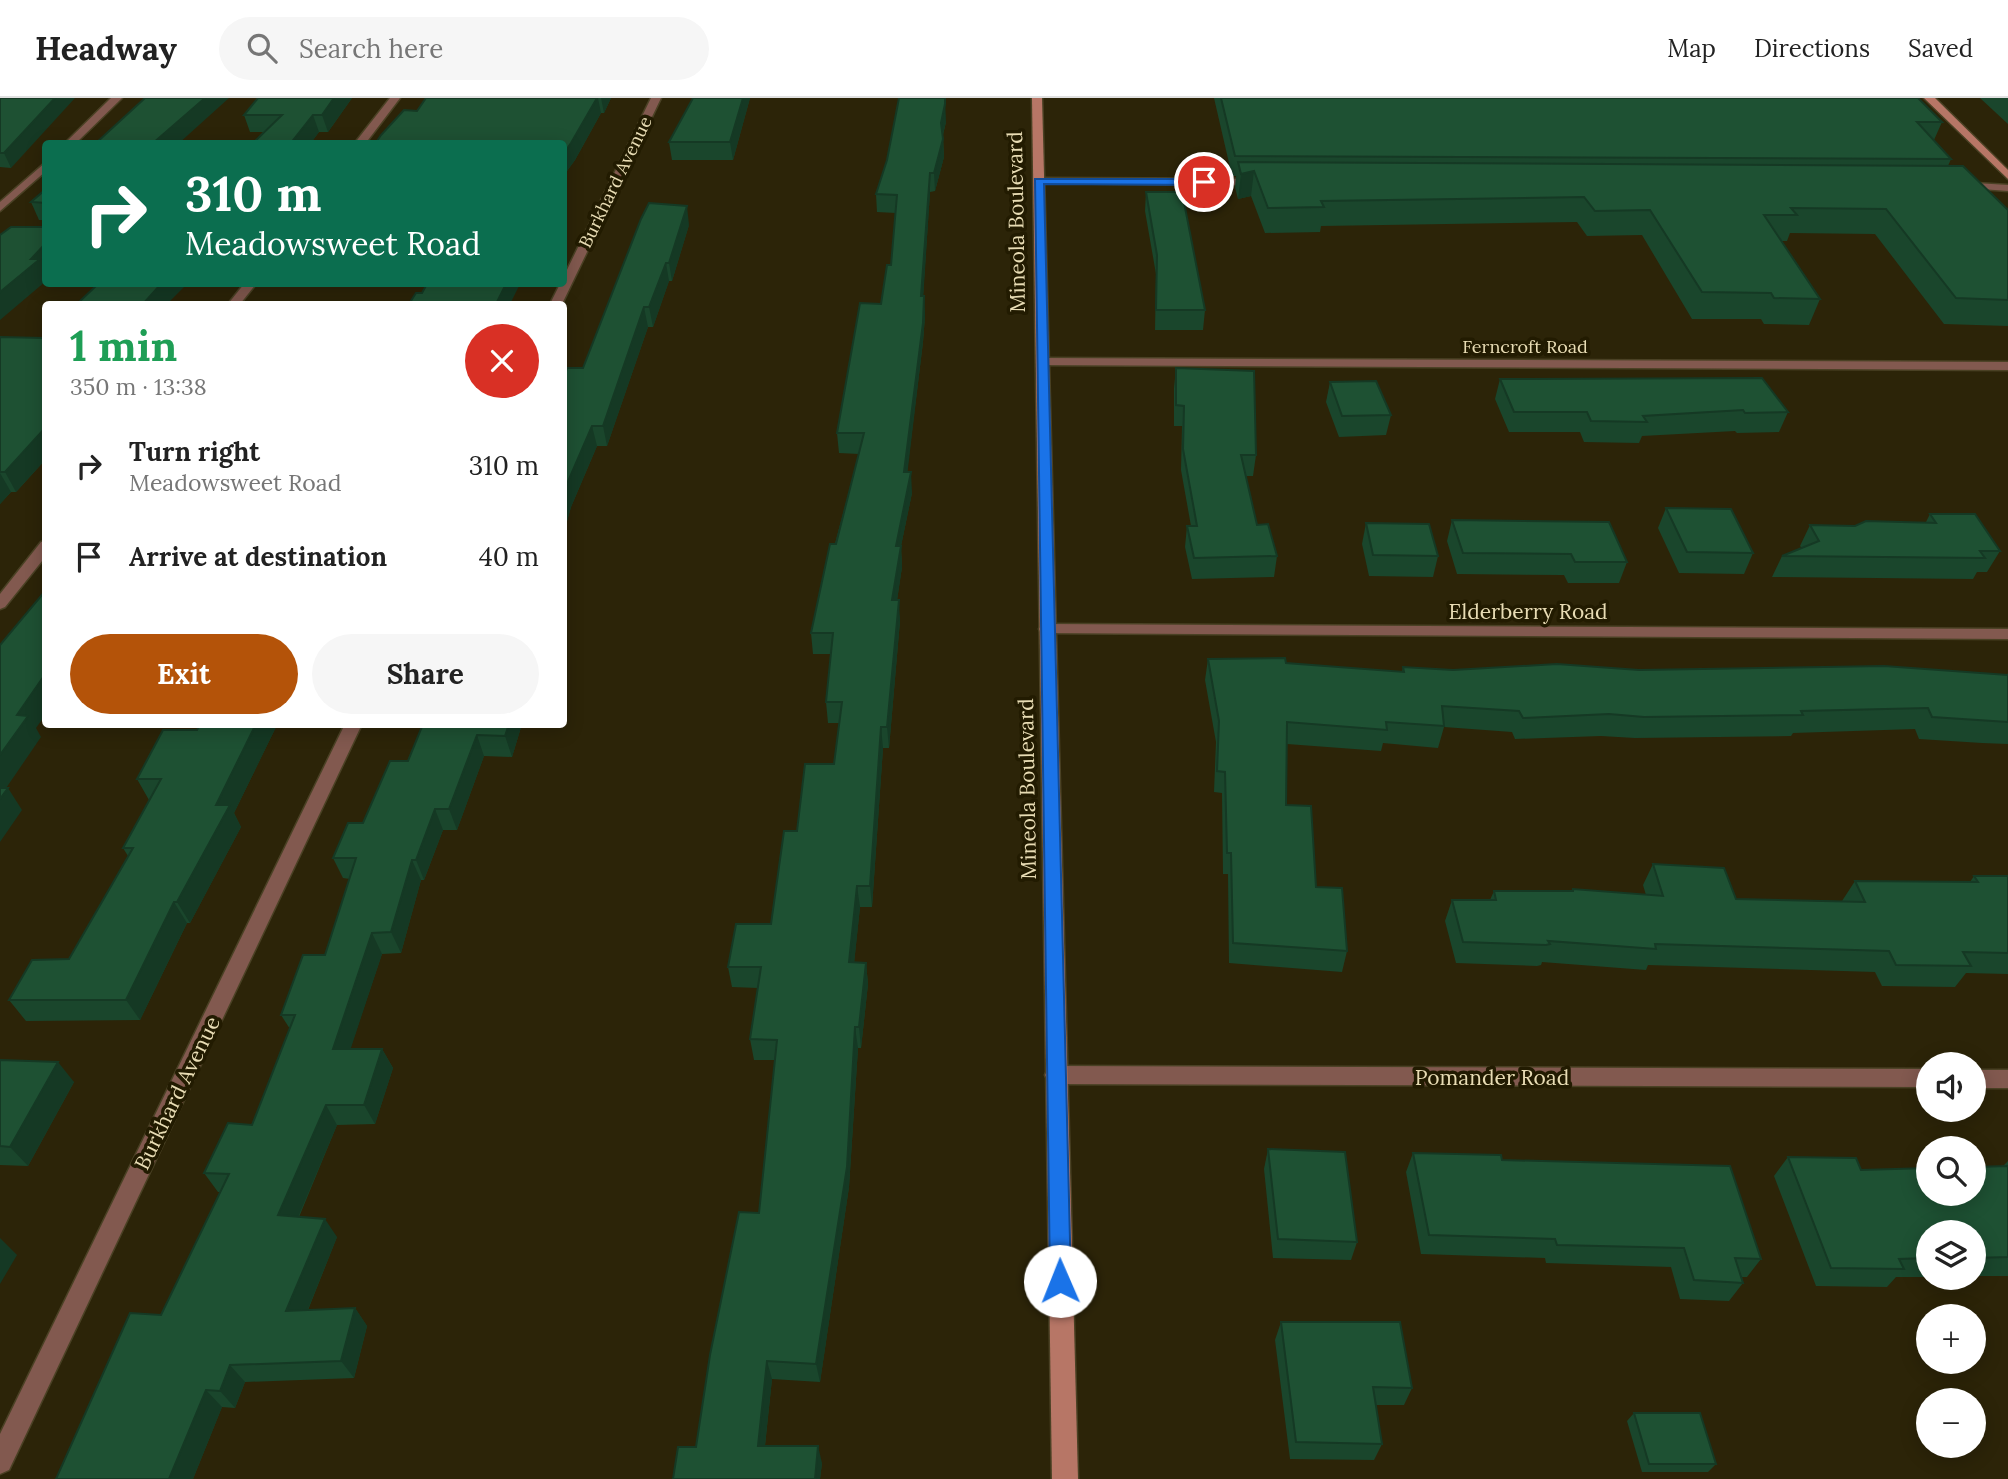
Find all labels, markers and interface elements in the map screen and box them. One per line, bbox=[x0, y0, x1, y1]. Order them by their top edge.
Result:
search box bbox=[219, 17, 709, 80]
text: Headway bbox=[35, 27, 177, 69]
icon: search bbox=[243, 29, 281, 67]
text: Search here bbox=[299, 32, 443, 65]
text: Map bbox=[1667, 33, 1716, 64]
text: Directions bbox=[1754, 33, 1870, 64]
text: Saved bbox=[1908, 33, 1973, 64]
street label: Burkhard Avenue bbox=[573, 112, 657, 252]
street label: Mineola Boulevard bbox=[1001, 131, 1031, 313]
pin bbox=[1174, 152, 1234, 212]
text: 310 m bbox=[185, 162, 321, 224]
icon: arrive bbox=[1185, 163, 1223, 201]
icon: right bbox=[70, 168, 161, 259]
text: Meadowsweet Road bbox=[185, 223, 481, 264]
text: 1 min bbox=[70, 319, 177, 373]
button: close bbox=[465, 324, 539, 398]
street label: Ferncroft Road bbox=[1462, 335, 1588, 358]
text: 350 m · 13:38 bbox=[70, 372, 207, 401]
text: Turn right bbox=[129, 435, 260, 468]
icon: right bbox=[70, 447, 108, 485]
text: 310 m bbox=[469, 449, 539, 482]
text: Meadowsweet Road bbox=[129, 468, 341, 497]
icon: arrive bbox=[70, 538, 108, 576]
text: Arrive at destination bbox=[129, 540, 387, 573]
text: 40 m bbox=[479, 540, 539, 573]
street label: Elderberry Road bbox=[1448, 598, 1608, 625]
button: Exit bbox=[70, 634, 298, 714]
button: Share bbox=[312, 634, 539, 714]
street label: Mineola Boulevard bbox=[1012, 698, 1042, 880]
street label: Burkhard Avenue bbox=[128, 1012, 226, 1174]
map controls bbox=[1916, 1052, 1986, 1458]
button: sound bbox=[1916, 1052, 1986, 1122]
street label: Pomander Road bbox=[1415, 1064, 1569, 1091]
button: search bbox=[1916, 1136, 1986, 1206]
button: layers bbox=[1916, 1220, 1986, 1290]
position arrow bbox=[1023, 1244, 1097, 1318]
button: + bbox=[1916, 1304, 1986, 1374]
button: − bbox=[1916, 1388, 1986, 1458]

